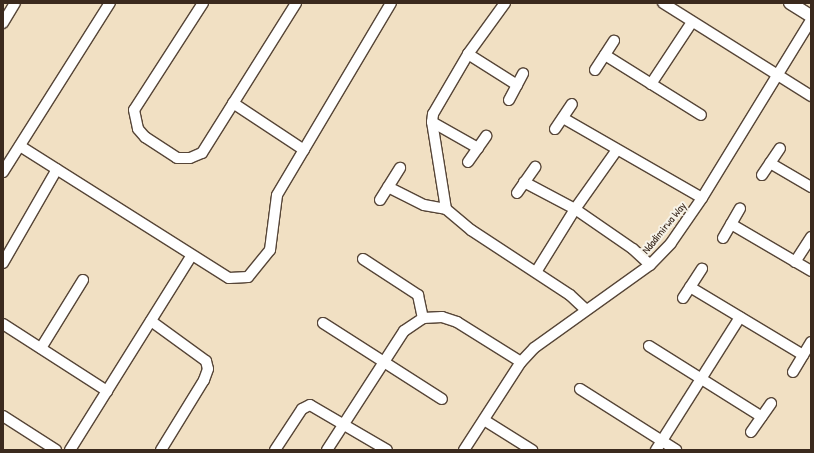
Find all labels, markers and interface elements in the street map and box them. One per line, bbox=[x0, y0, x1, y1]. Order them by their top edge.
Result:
street label: Ndadimirwa Way bbox=[639, 199, 689, 257]

